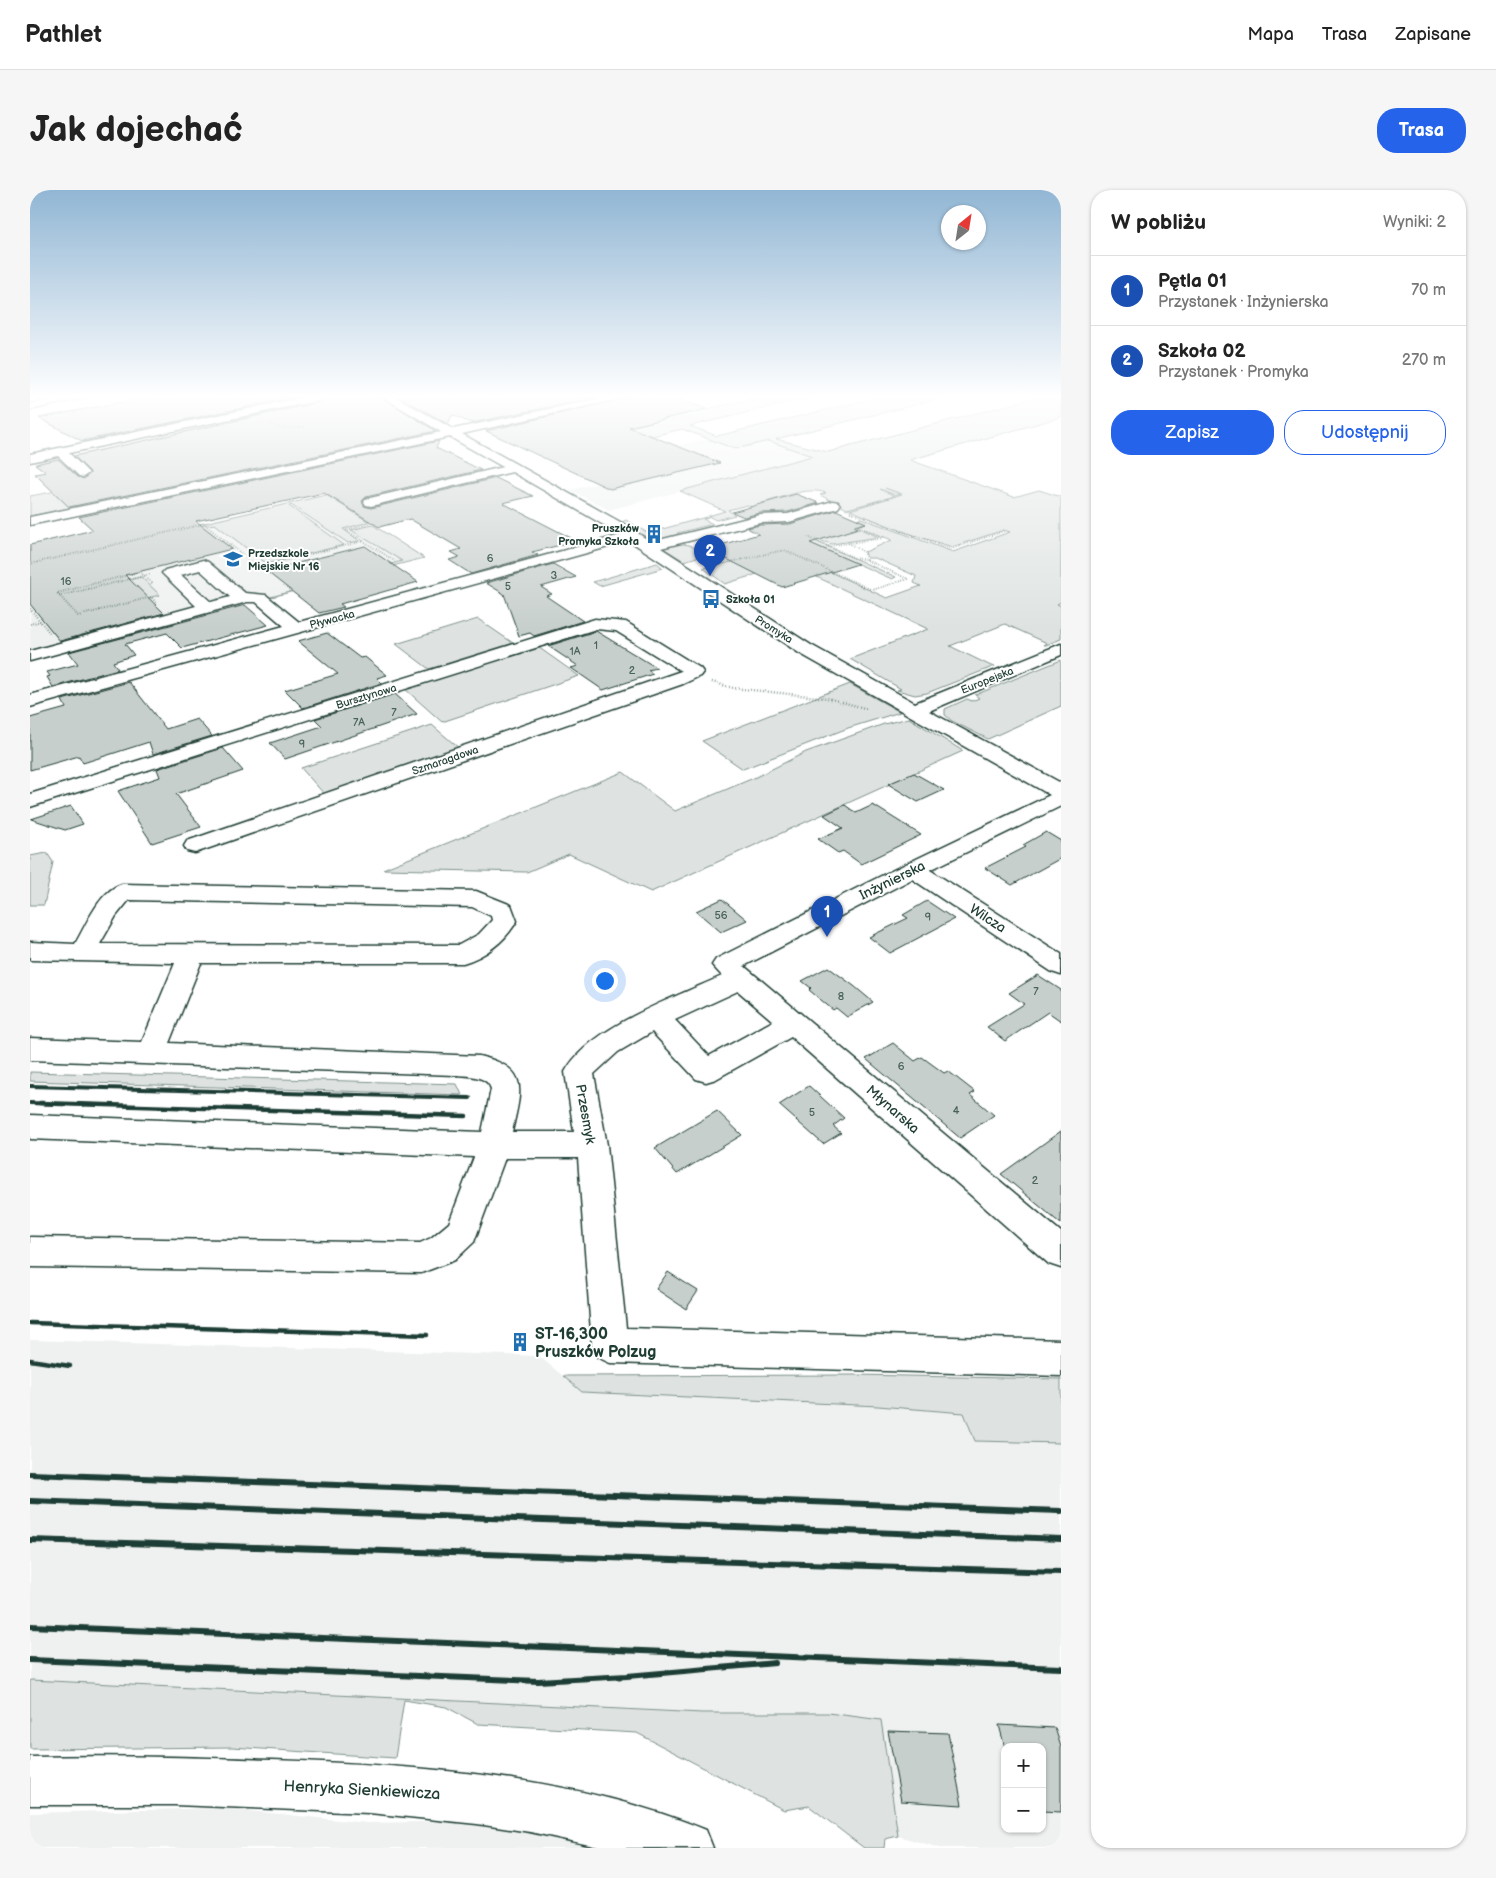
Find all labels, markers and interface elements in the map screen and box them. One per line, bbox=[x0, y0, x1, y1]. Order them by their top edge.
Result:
text: Pathlet bbox=[25, 20, 102, 49]
text: Mapa bbox=[1247, 24, 1294, 45]
text: Trasa bbox=[1322, 24, 1367, 45]
text: Zapisane bbox=[1395, 24, 1471, 45]
button: Trasa bbox=[1377, 108, 1466, 153]
text: Jak dojechać bbox=[30, 109, 243, 152]
north arrow bbox=[941, 205, 986, 250]
text: W pobliżu bbox=[1111, 210, 1206, 235]
text: Wyniki: 2 bbox=[1383, 213, 1446, 232]
text: Pętla 01 bbox=[1158, 270, 1227, 293]
text: 1 bbox=[1124, 281, 1130, 300]
text: 70 m bbox=[1411, 281, 1446, 300]
text: Przystanek · Inżynierska bbox=[1158, 293, 1329, 312]
text: Szkoła 02 bbox=[1158, 340, 1246, 363]
text: 2 bbox=[1122, 351, 1132, 370]
text: 270 m bbox=[1402, 351, 1446, 370]
text: Przystanek · Promyka bbox=[1158, 363, 1309, 382]
button: Zapisz bbox=[1111, 410, 1274, 455]
button: Udostępnij bbox=[1284, 410, 1446, 455]
place label: Pruszków Promyka Szkoła bbox=[558, 522, 640, 548]
building icon: Pruszków Promyka Szkoła bbox=[643, 523, 665, 545]
pin: 2 bbox=[694, 535, 726, 576]
place label: Przedszkole Miejskie Nr 16 bbox=[248, 547, 320, 573]
school or university icon: Przedszkole Miejskie Nr 16 bbox=[222, 548, 244, 570]
house number: 6 bbox=[487, 552, 494, 565]
house number: 3 bbox=[551, 569, 558, 582]
house number: 16 bbox=[61, 575, 72, 588]
house number: 5 bbox=[505, 580, 511, 593]
bus stop icon: Szkoła 01 bbox=[700, 588, 722, 610]
place label: Szkoła 01 bbox=[726, 593, 775, 606]
street label: Pływacka bbox=[308, 607, 356, 632]
street label: Promyka bbox=[752, 613, 795, 646]
house number: 1 bbox=[594, 639, 598, 652]
house number: 1A bbox=[570, 645, 581, 658]
house number: 2 bbox=[629, 664, 636, 677]
street label: Europejska bbox=[959, 664, 1015, 697]
street label: Bursztynowa bbox=[334, 681, 398, 712]
house number: 7 bbox=[391, 706, 397, 719]
house number: 7A bbox=[353, 716, 365, 729]
house number: 9 bbox=[299, 738, 305, 751]
street label: Szmaragdowa bbox=[410, 743, 480, 778]
street label: Inżynierska bbox=[856, 857, 928, 904]
pin: 1 bbox=[811, 896, 843, 937]
street label: Wilcza bbox=[966, 900, 1009, 937]
house number: 56 bbox=[714, 909, 728, 922]
house number: 9 bbox=[925, 911, 931, 924]
your location bbox=[592, 968, 618, 994]
house number: 7 bbox=[1033, 985, 1039, 998]
house number: 8 bbox=[838, 990, 844, 1003]
house number: 6 bbox=[898, 1060, 905, 1073]
street label: Młynarska bbox=[863, 1082, 923, 1137]
street label: Przesmyk bbox=[572, 1083, 599, 1146]
house number: 4 bbox=[953, 1104, 960, 1117]
house number: 5 bbox=[809, 1106, 815, 1119]
house number: 2 bbox=[1032, 1174, 1039, 1187]
place label: ST-16,300 Pruszków Polzug bbox=[535, 1325, 656, 1362]
building icon: ST-16,300 Pruszków Polzug bbox=[509, 1331, 531, 1353]
map controls bbox=[1001, 1743, 1046, 1833]
button: + bbox=[1001, 1743, 1046, 1788]
street label: Henryka Sienkiewicza bbox=[283, 1777, 441, 1804]
button: − bbox=[1001, 1788, 1046, 1833]

